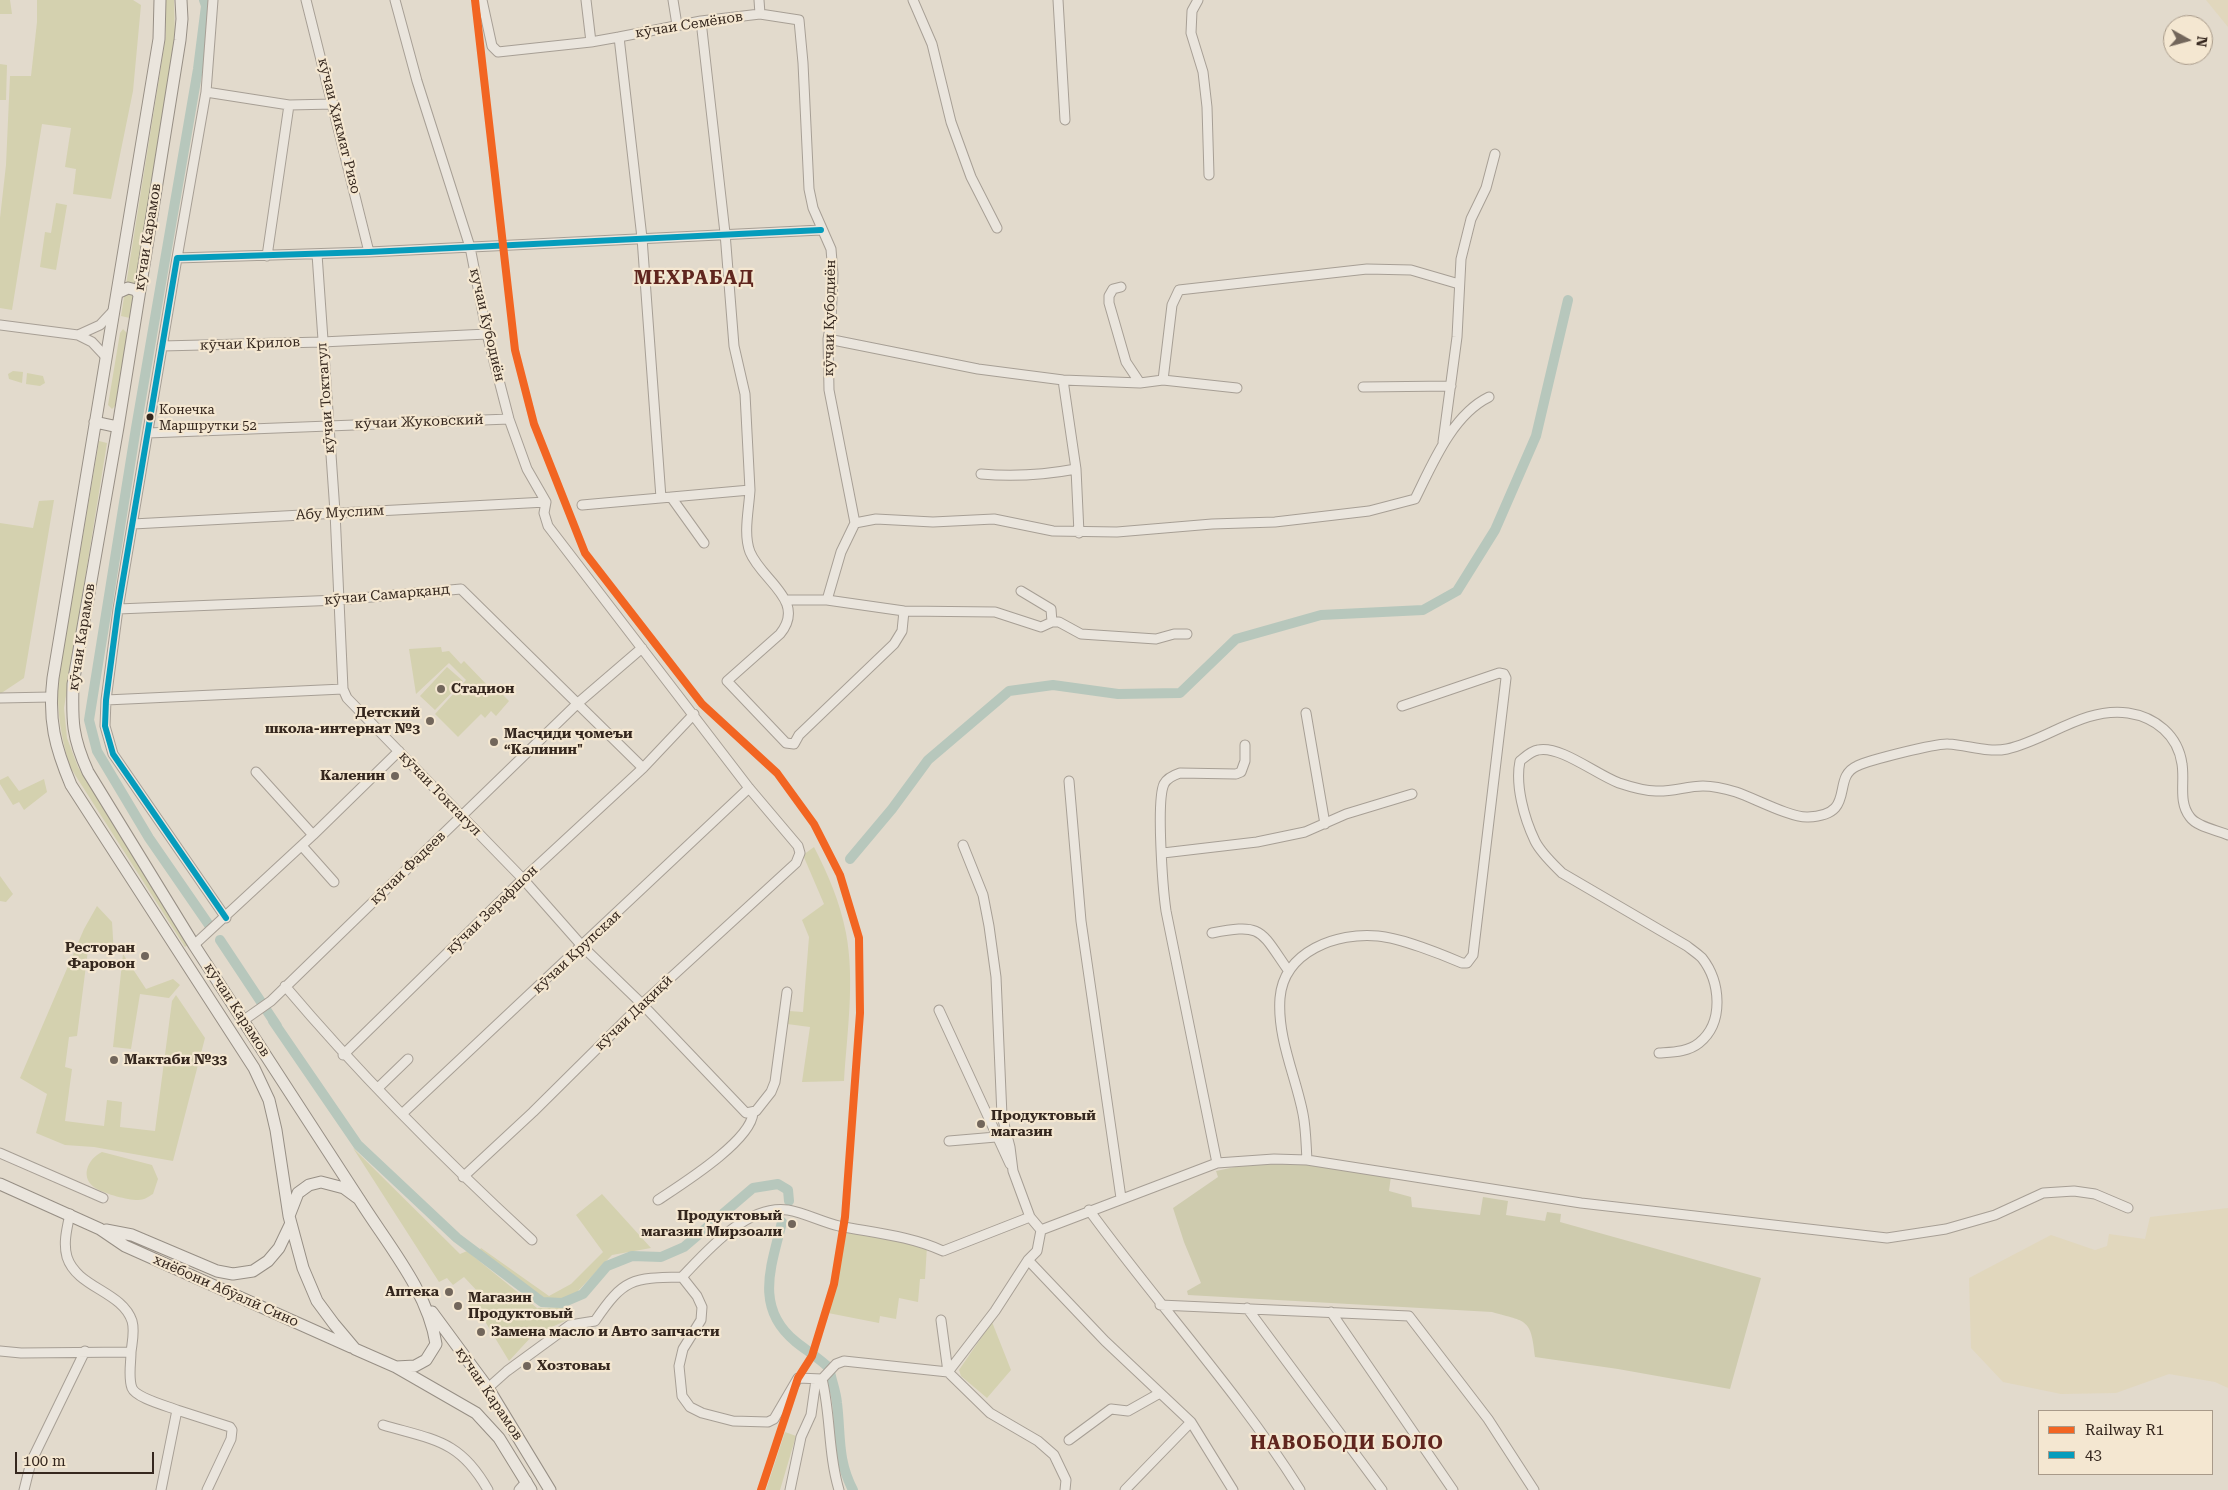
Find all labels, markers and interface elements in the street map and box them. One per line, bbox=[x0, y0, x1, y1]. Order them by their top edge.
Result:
street label: кӯчаи Семёнов bbox=[634, 8, 744, 42]
north arrow bbox=[2163, 15, 2213, 65]
text: N bbox=[2193, 35, 2210, 48]
street label: кӯчаи Ҳикмат Ризо bbox=[314, 56, 364, 196]
street label: кӯчаи Карамов bbox=[131, 182, 165, 292]
street label: кӯчаи Қубодиён bbox=[821, 259, 839, 377]
street label: кучаи Кубодиён bbox=[466, 267, 508, 383]
district label: МЕХРАБАД bbox=[633, 267, 755, 289]
street label: кӯчаи Крилов bbox=[200, 334, 300, 354]
street label: кӯчаи Токтагул bbox=[314, 342, 338, 454]
place label: Конечка Маршрутки 52 bbox=[159, 402, 257, 433]
street label: кӯчаи Жуковский bbox=[354, 411, 484, 433]
marker: Конечка Маршрутки 52 bbox=[145, 412, 155, 422]
street label: Абу Муслим bbox=[295, 502, 385, 524]
street label: кӯчаи Самарқанд bbox=[324, 581, 450, 609]
street label: кӯчаи Карамов bbox=[65, 582, 99, 692]
place label: Стадион bbox=[451, 681, 514, 697]
marker: Стадион bbox=[435, 683, 447, 695]
place label: Детский школа-интернат №3 bbox=[265, 705, 420, 738]
marker: Детский школа-интернат №3 bbox=[424, 715, 436, 727]
place label: Масҷиди ҷомеъи “Калинин" bbox=[504, 726, 633, 759]
marker: Масҷиди ҷомеъи “Калинин" bbox=[488, 736, 500, 748]
street label: кӯчаи Токтагул bbox=[395, 748, 485, 840]
place label: Каленин bbox=[320, 768, 385, 784]
marker: Каленин bbox=[389, 770, 401, 782]
street label: кӯчаи Фадеев bbox=[367, 828, 449, 908]
street label: кӯчаи Зерафшон bbox=[443, 862, 541, 958]
street label: кӯчаи Крупская bbox=[530, 907, 624, 997]
place label: Ресторан Фаровон bbox=[65, 940, 135, 972]
marker: Ресторан Фаровон bbox=[139, 950, 151, 962]
street label: кӯчаи Карамов bbox=[200, 960, 274, 1060]
street label: кӯчаи Дақиқӣ bbox=[592, 972, 676, 1054]
place label: Мактаби №33 bbox=[124, 1052, 227, 1068]
marker: Мактаби №33 bbox=[108, 1054, 120, 1066]
place label: Продуктовый магазин bbox=[991, 1108, 1096, 1140]
marker: Продуктовый магазин bbox=[975, 1118, 987, 1130]
place label: Продуктовый магазин Мирзоали bbox=[641, 1208, 782, 1240]
marker: Продуктовый магазин Мирзоали bbox=[786, 1218, 798, 1230]
street label: хиёбони Абӯалӣ Сино bbox=[151, 1251, 301, 1331]
place label: Аптека bbox=[385, 1284, 439, 1300]
marker: Аптека bbox=[443, 1286, 455, 1298]
place label: Магазин Продуктовый bbox=[468, 1290, 573, 1322]
marker: Магазин Продуктовый bbox=[452, 1300, 464, 1312]
place label: Замена масло и Авто запчасти bbox=[491, 1324, 720, 1340]
marker: Замена масло и Авто запчасти bbox=[475, 1326, 487, 1338]
street label: кӯчаи Карамов bbox=[452, 1344, 526, 1444]
place label: Хозтоваы bbox=[537, 1358, 610, 1374]
marker: Хозтоваы bbox=[521, 1360, 533, 1372]
legend bbox=[2038, 1410, 2213, 1475]
text: Railway R1 bbox=[2085, 1421, 2164, 1439]
district label: НАВОБОДИ БОЛО bbox=[1249, 1432, 1445, 1454]
scale bar bbox=[18, 1442, 156, 1474]
text: 43 bbox=[2085, 1446, 2102, 1464]
text: 100 m bbox=[23, 1452, 66, 1470]

